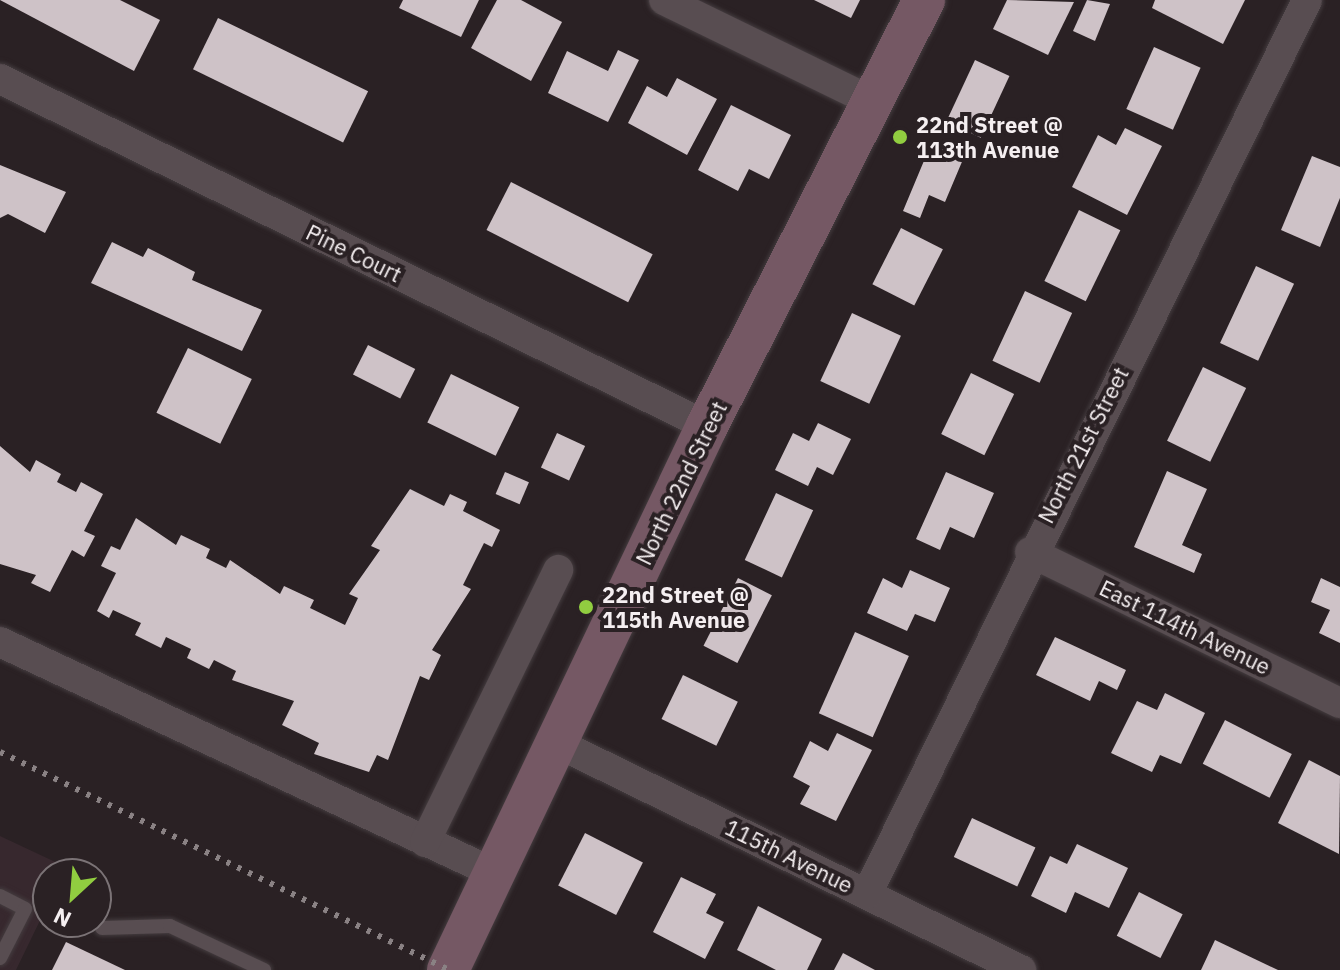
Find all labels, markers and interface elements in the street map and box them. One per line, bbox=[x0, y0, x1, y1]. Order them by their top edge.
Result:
place label: 22nd Street @ 113th Avenue bbox=[916, 111, 1063, 162]
marker: 22nd Street @ 113th Avenue bbox=[891, 128, 909, 146]
street label: Pine Court bbox=[302, 219, 406, 287]
street label: North 21st Street bbox=[1032, 363, 1134, 527]
street label: North 22nd Street bbox=[630, 397, 732, 569]
street label: East 114th Avenue bbox=[1095, 574, 1275, 680]
place label: 22nd Street @ 115th Avenue bbox=[602, 581, 749, 632]
marker: 22nd Street @ 115th Avenue bbox=[577, 598, 595, 616]
street label: 115th Avenue bbox=[721, 814, 857, 898]
north arrow bbox=[32, 858, 112, 938]
text: N bbox=[49, 902, 76, 935]

